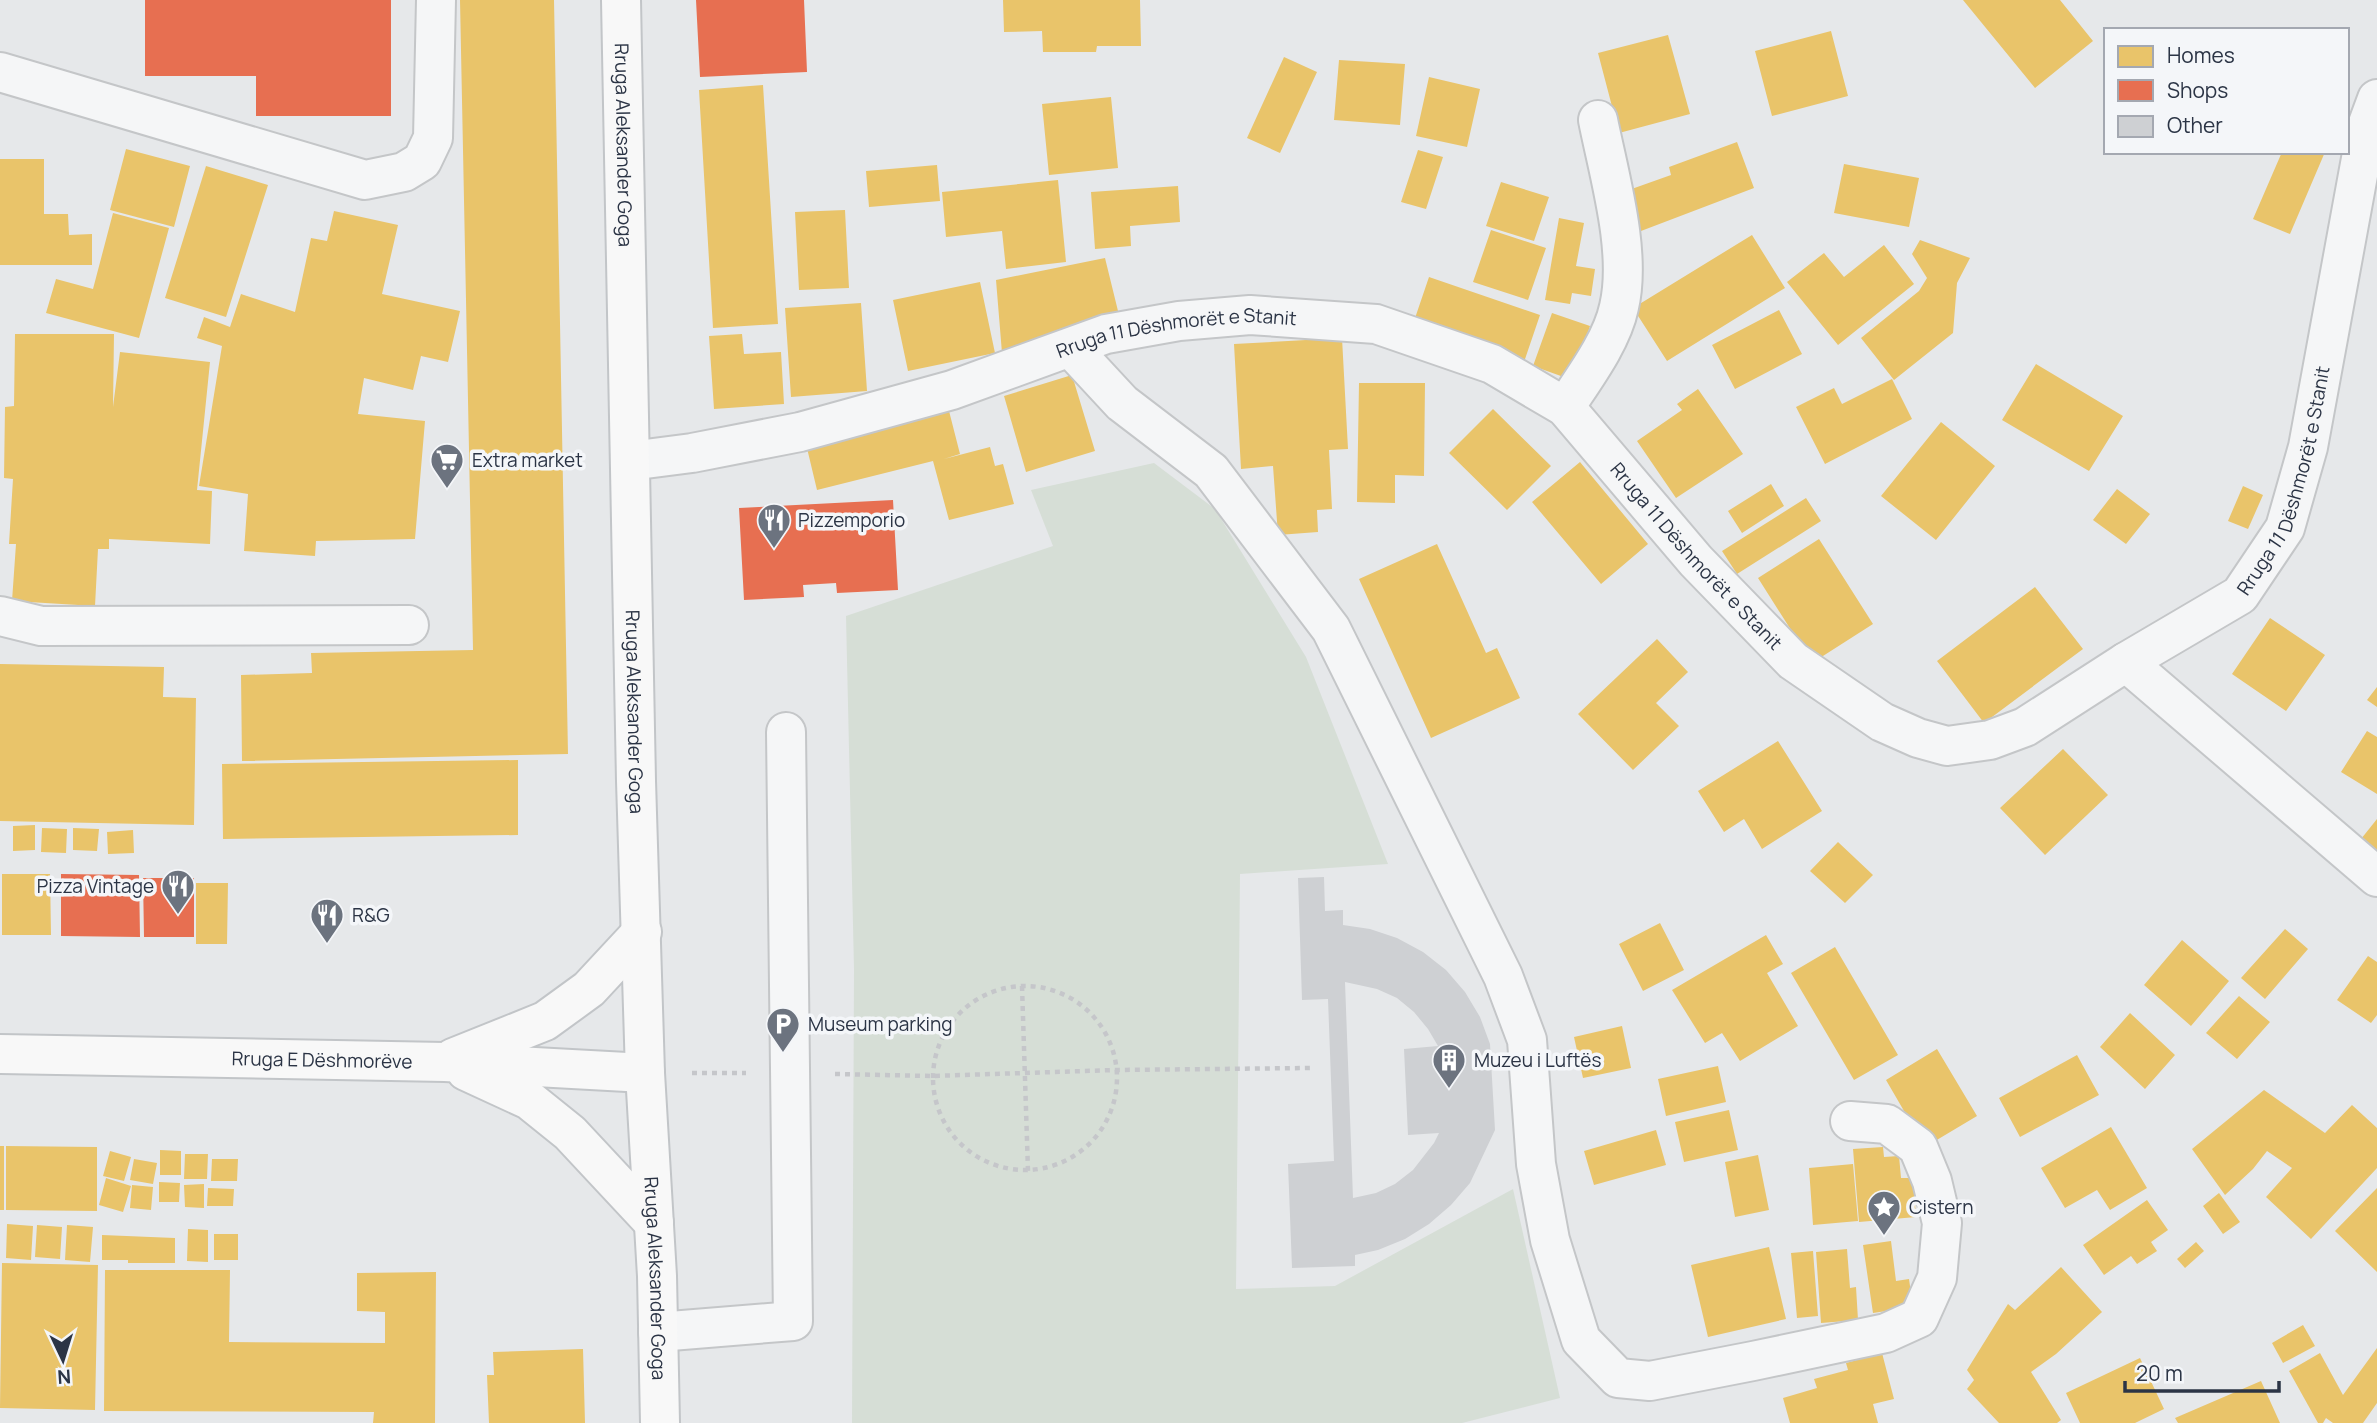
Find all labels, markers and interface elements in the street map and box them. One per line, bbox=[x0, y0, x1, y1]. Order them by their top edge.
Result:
legend bbox=[2104, 28, 2349, 154]
text: Homes bbox=[2167, 41, 2235, 69]
street label: Rruga Aleksander Goga bbox=[609, 43, 639, 247]
text: Shops bbox=[2167, 76, 2228, 104]
text: Other bbox=[2167, 111, 2223, 139]
street label: Rruga 11 Dëshmorët e Stanit bbox=[1052, 302, 1298, 364]
street label: Rruga 11 Dëshmorët e Stanit bbox=[2231, 364, 2336, 600]
supermarket icon: Extra market bbox=[428, 441, 466, 490]
place label: Extra market bbox=[472, 447, 583, 473]
street label: Rruga 11 Dëshmorët e Stanit bbox=[1605, 457, 1788, 655]
restaurant icon: Pizzemporio bbox=[755, 501, 793, 550]
place label: Pizzemporio bbox=[798, 507, 905, 533]
street label: Rruga Aleksander Goga bbox=[620, 610, 650, 814]
restaurant icon: Pizza Vintage bbox=[159, 867, 197, 916]
place label: Pizza Vintage bbox=[37, 873, 154, 899]
restaurant icon: R&G bbox=[308, 896, 346, 945]
place label: R&G bbox=[352, 902, 390, 928]
parking icon: Museum parking bbox=[764, 1005, 802, 1054]
place label: Museum parking bbox=[808, 1011, 953, 1037]
building icon: Muzeu i Luftës bbox=[1430, 1041, 1468, 1090]
street label: Rruga E Dëshmorëve bbox=[231, 1045, 413, 1074]
place label: Muzeu i Luftës bbox=[1474, 1047, 1601, 1073]
street label: Rruga Aleksander Goga bbox=[638, 1176, 672, 1381]
place icon: Cistern bbox=[1865, 1188, 1903, 1237]
place label: Cistern bbox=[1909, 1194, 1973, 1220]
north arrow bbox=[28, 1325, 98, 1395]
scale bar bbox=[2125, 1350, 2279, 1394]
text: 20 m bbox=[2136, 1359, 2183, 1387]
text: N bbox=[56, 1364, 72, 1390]

